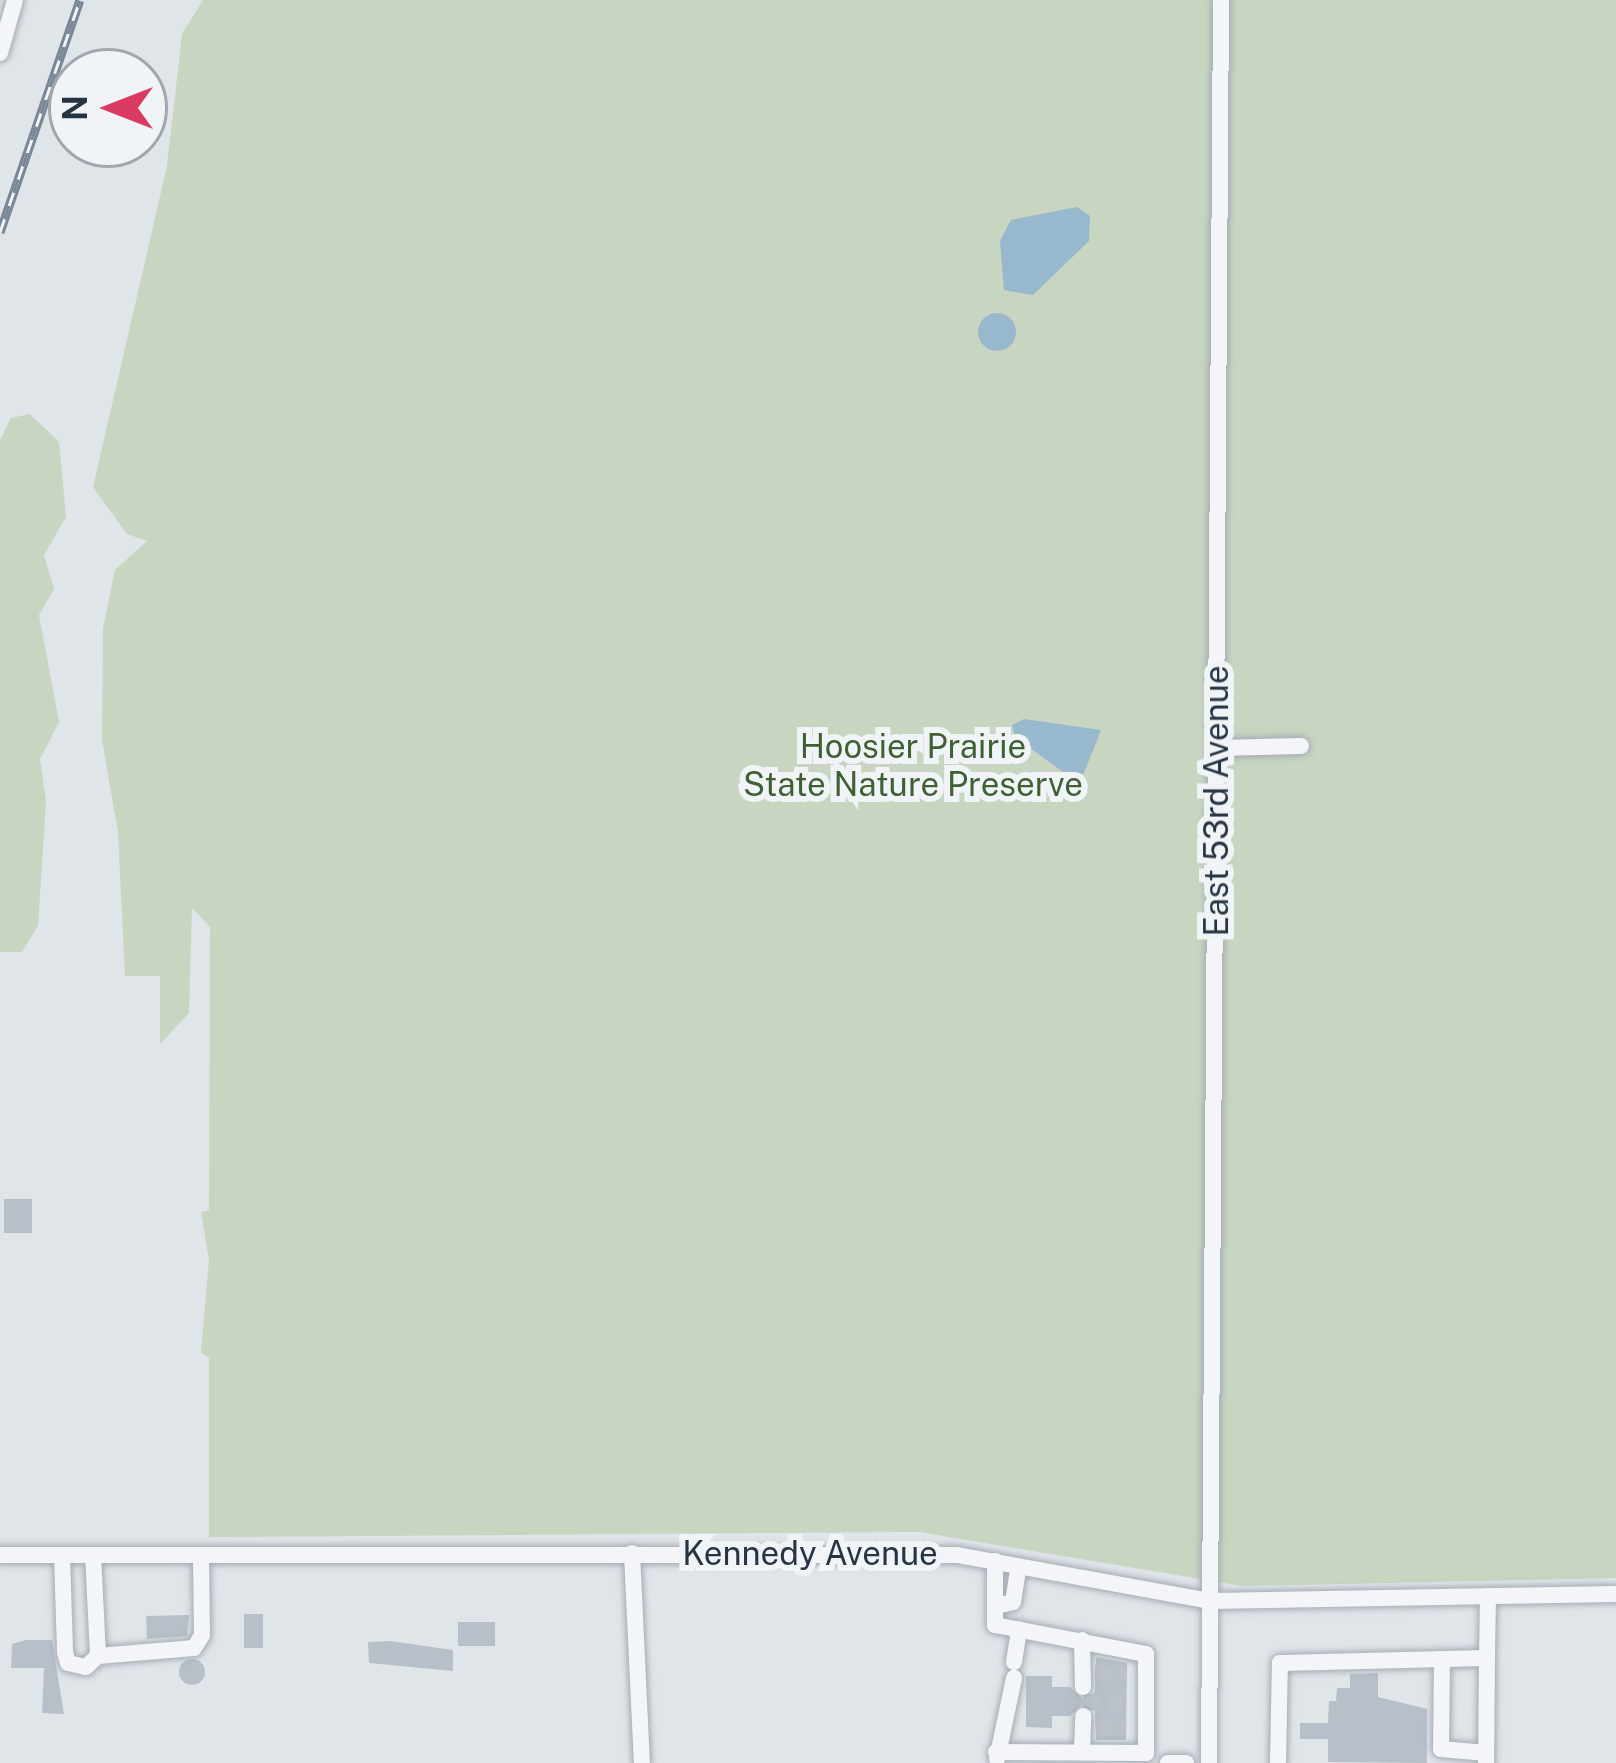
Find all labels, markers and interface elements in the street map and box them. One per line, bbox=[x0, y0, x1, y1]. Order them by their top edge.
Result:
north arrow bbox=[48, 48, 168, 168]
text: N bbox=[56, 95, 94, 121]
street label: East 53rd Avenue bbox=[1197, 665, 1237, 937]
park label: Hoosier Prairie State Nature Preserve bbox=[743, 727, 1083, 805]
street label: Kennedy Avenue bbox=[682, 1534, 938, 1574]

